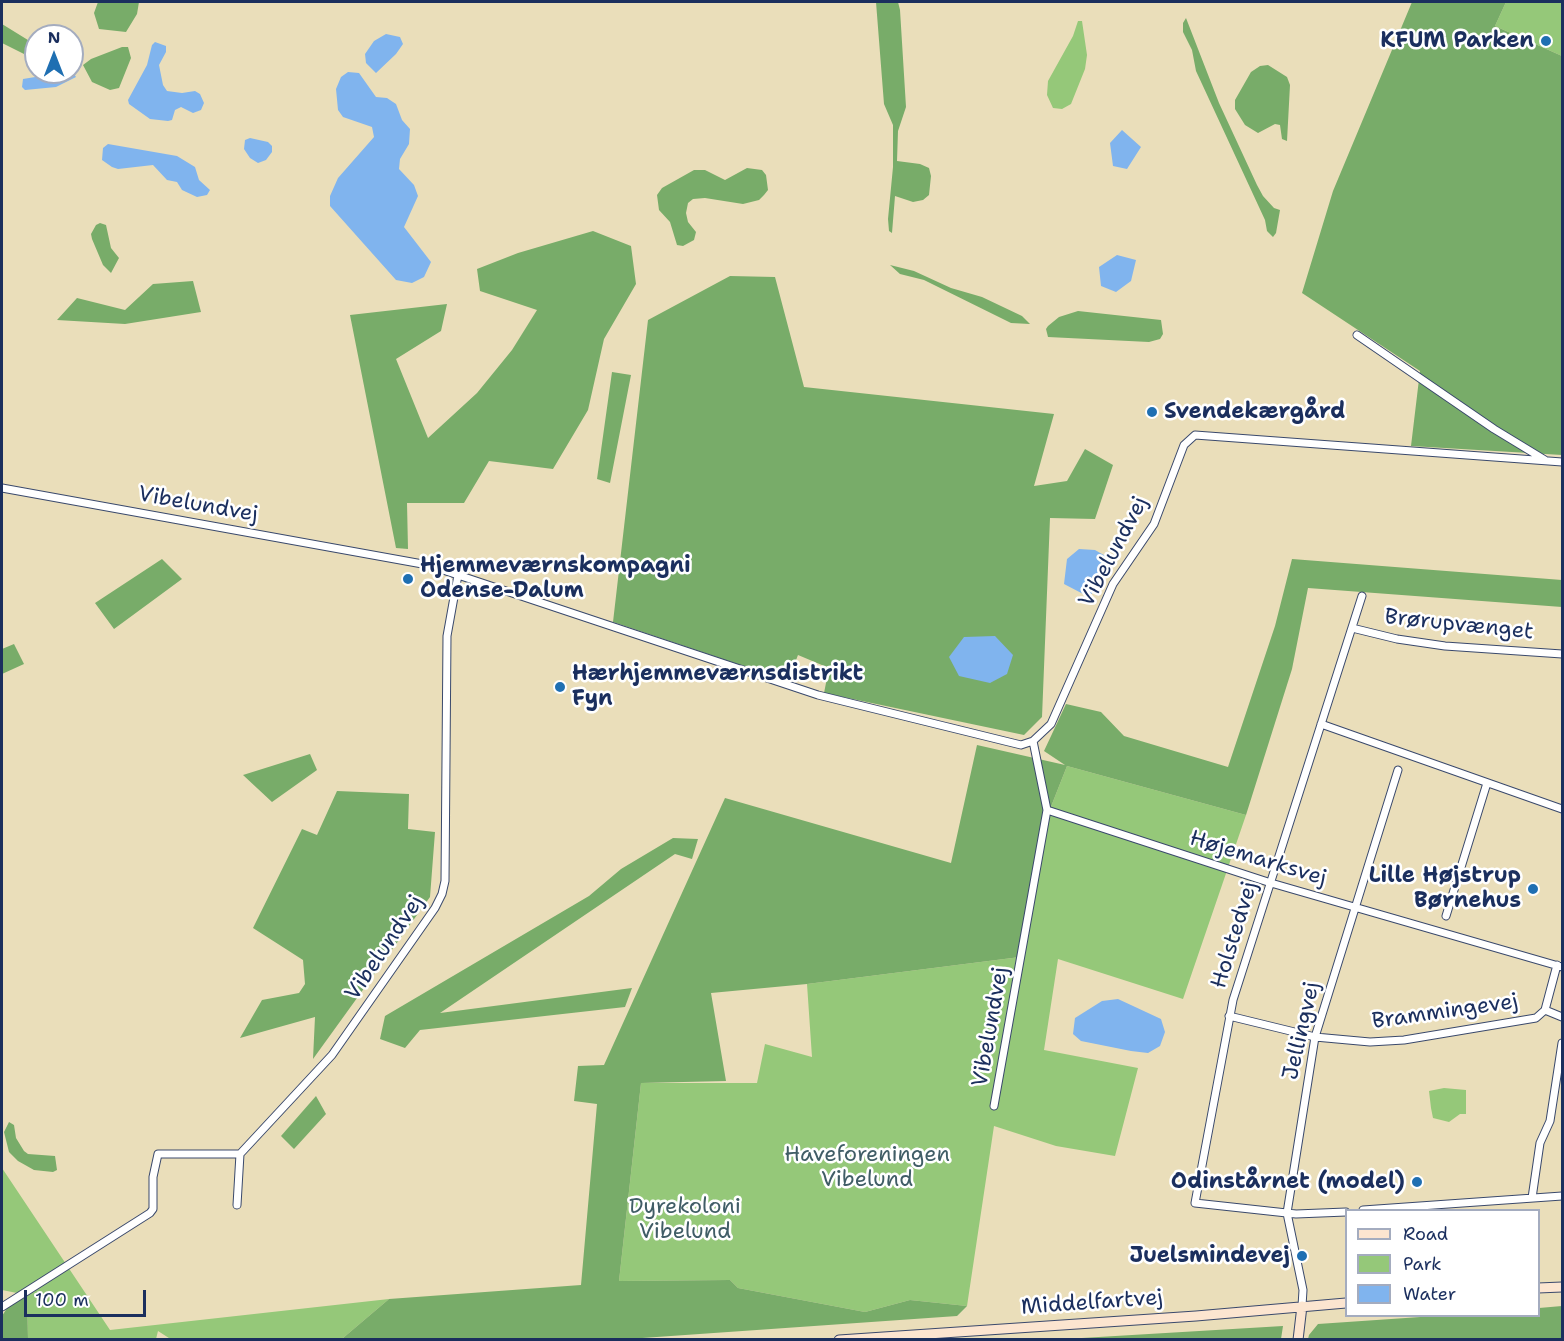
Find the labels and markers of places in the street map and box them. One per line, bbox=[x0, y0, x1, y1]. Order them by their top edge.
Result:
place label: KFUM Parken bbox=[1380, 28, 1534, 54]
marker: KFUM Parken bbox=[1539, 34, 1553, 48]
place label: Svendekærgård bbox=[1164, 399, 1346, 425]
marker: Svendekærgård bbox=[1145, 405, 1159, 419]
place label: Hjemmeværnskompagni Odense-Dalum bbox=[420, 553, 691, 604]
marker: Hjemmeværnskompagni Odense-Dalum bbox=[401, 572, 415, 586]
place label: Hærhjemmeværnsdistrikt Fyn bbox=[572, 661, 863, 712]
marker: Hærhjemmeværnsdistrikt Fyn bbox=[553, 680, 567, 694]
place label: Lille Højstrup Børnehus bbox=[1369, 863, 1521, 914]
marker: Lille Højstrup Børnehus bbox=[1526, 882, 1540, 896]
place label: Odinstårnet (model) bbox=[1171, 1169, 1405, 1195]
marker: Odinstårnet (model) bbox=[1410, 1175, 1424, 1189]
place label: Juelsmindevej bbox=[1129, 1243, 1290, 1269]
marker: Juelsmindevej bbox=[1295, 1249, 1309, 1263]

